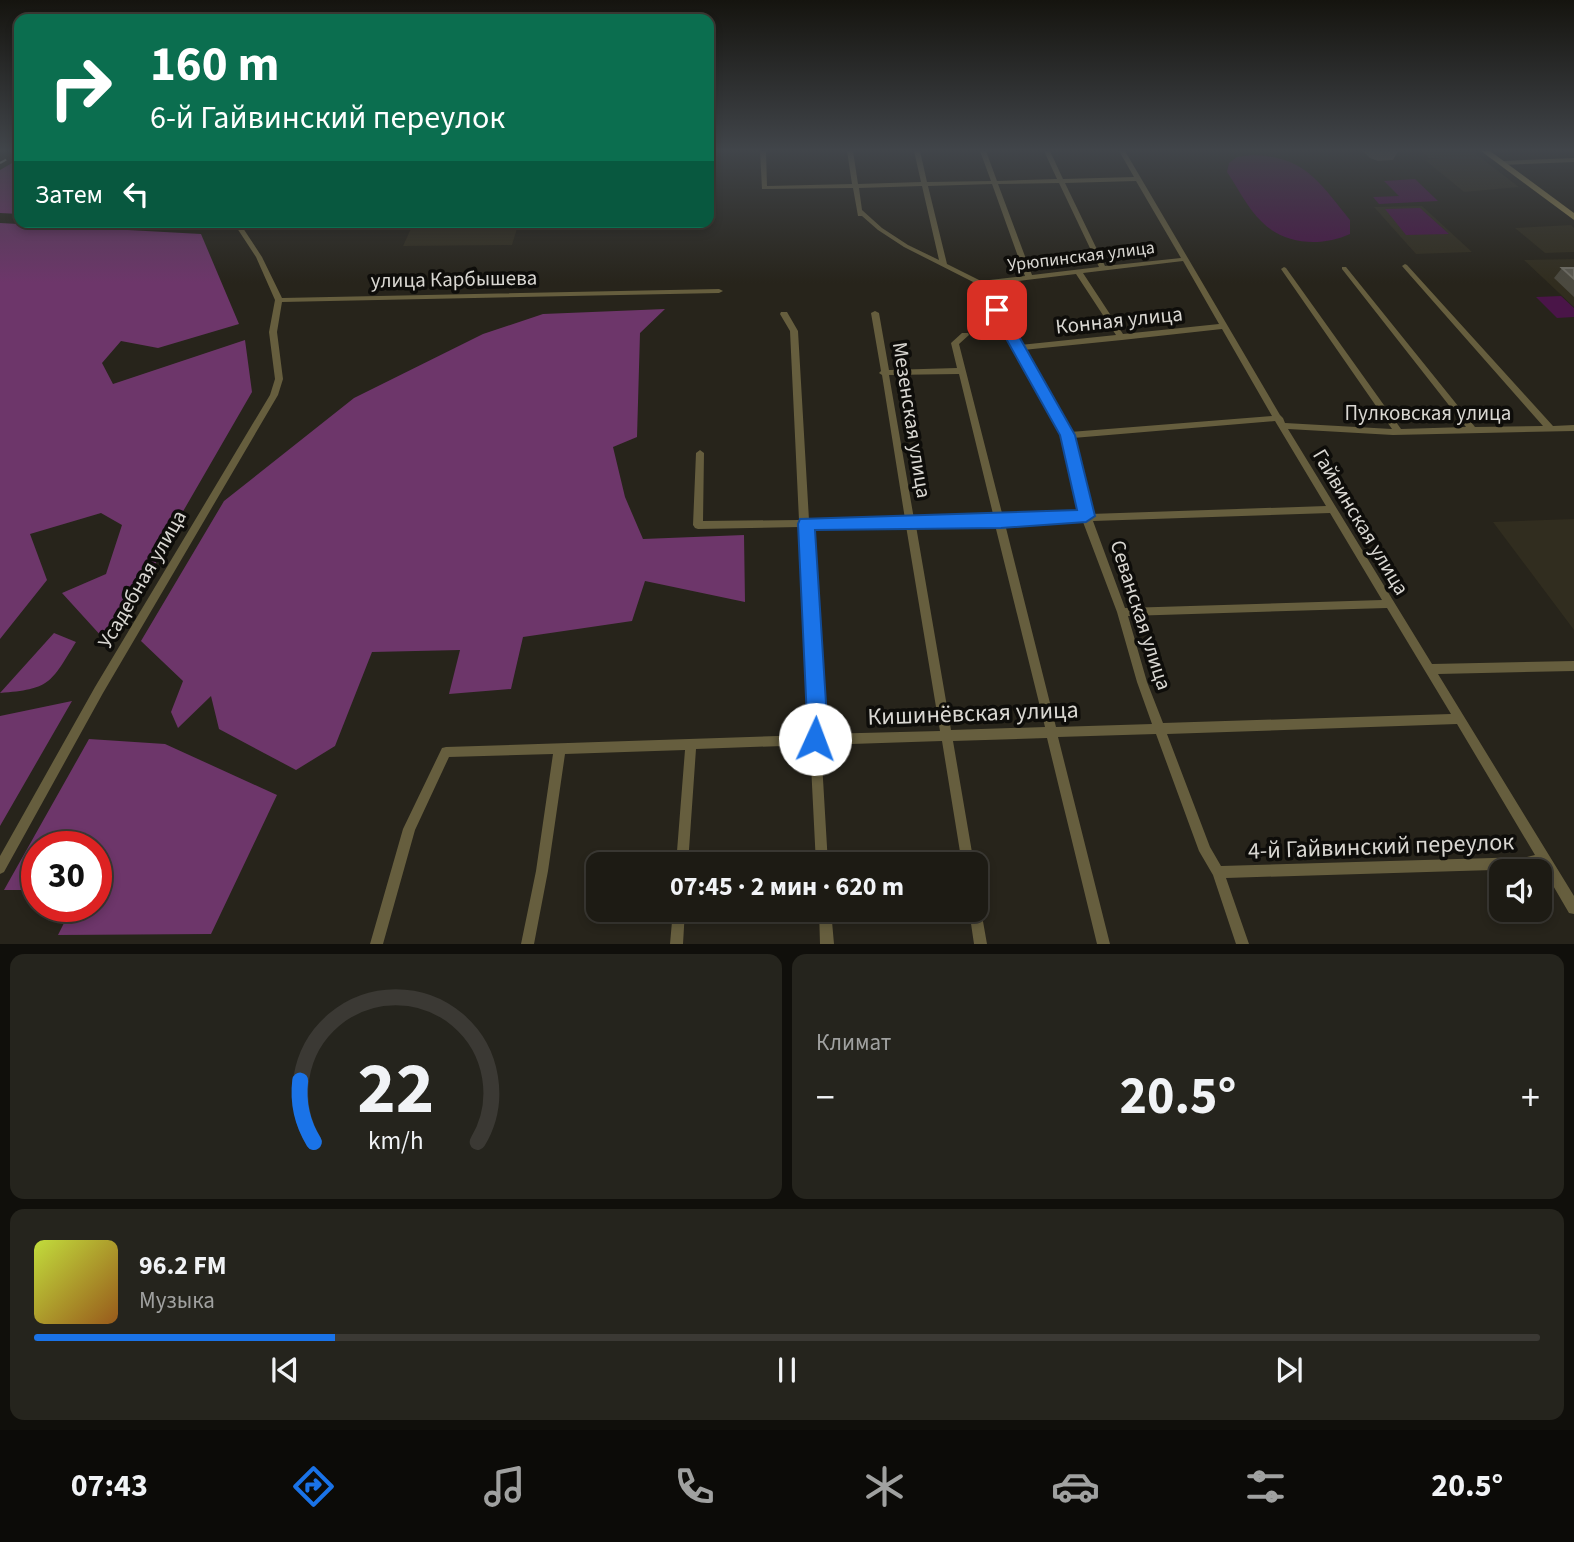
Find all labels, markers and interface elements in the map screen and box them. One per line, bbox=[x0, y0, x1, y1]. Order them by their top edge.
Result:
text: 160 m bbox=[150, 30, 279, 100]
icon: right bbox=[35, 42, 126, 133]
text: 6-й Гайвинский переулок bbox=[150, 95, 505, 141]
icon: left bbox=[117, 175, 155, 213]
text: Затем bbox=[35, 176, 103, 213]
street label: Урюпинская улица bbox=[1006, 235, 1156, 278]
street label: улица Карбышева bbox=[370, 263, 538, 295]
pin bbox=[967, 280, 1027, 340]
icon: arrive bbox=[978, 291, 1016, 329]
street label: Конная улица bbox=[1054, 298, 1184, 342]
street label: Мезенская улица bbox=[885, 340, 939, 500]
street label: Пулковская улица bbox=[1345, 398, 1511, 428]
street label: Гайвинская улица bbox=[1305, 443, 1417, 601]
street label: Усадебная улица bbox=[90, 504, 194, 654]
street label: Севанская улица bbox=[1103, 536, 1179, 694]
street label: Кишинёвская улица bbox=[867, 692, 1079, 735]
position arrow bbox=[778, 702, 852, 776]
street label: 4-й Гайвинский переулок bbox=[1247, 824, 1515, 869]
speed limit sign: 30 bbox=[21, 831, 112, 922]
map controls bbox=[1489, 859, 1552, 922]
button: sound bbox=[1489, 859, 1552, 922]
text: 07:45 · 2 мин · 620 m bbox=[670, 868, 904, 905]
text: Климат bbox=[816, 1026, 891, 1059]
text: 22 bbox=[358, 1038, 434, 1142]
text: 20.5° bbox=[1120, 1060, 1236, 1134]
text: − bbox=[816, 1071, 835, 1125]
text: + bbox=[1521, 1071, 1540, 1125]
text: km/h bbox=[368, 1123, 424, 1159]
text: 96.2 FM bbox=[139, 1247, 227, 1284]
text: Музыка bbox=[139, 1284, 215, 1317]
icon: previous bbox=[266, 1351, 304, 1389]
icon: pause bbox=[768, 1351, 806, 1389]
icon: next bbox=[1270, 1351, 1308, 1389]
icon: directions bbox=[289, 1462, 338, 1511]
icon: music bbox=[480, 1462, 529, 1511]
icon: phone bbox=[670, 1462, 719, 1511]
icon: climate bbox=[860, 1462, 909, 1511]
icon: car bbox=[1051, 1462, 1100, 1511]
icon: filters bbox=[1241, 1462, 1290, 1511]
text: 07:43 bbox=[71, 1463, 148, 1509]
text: 20.5° bbox=[1431, 1463, 1503, 1509]

